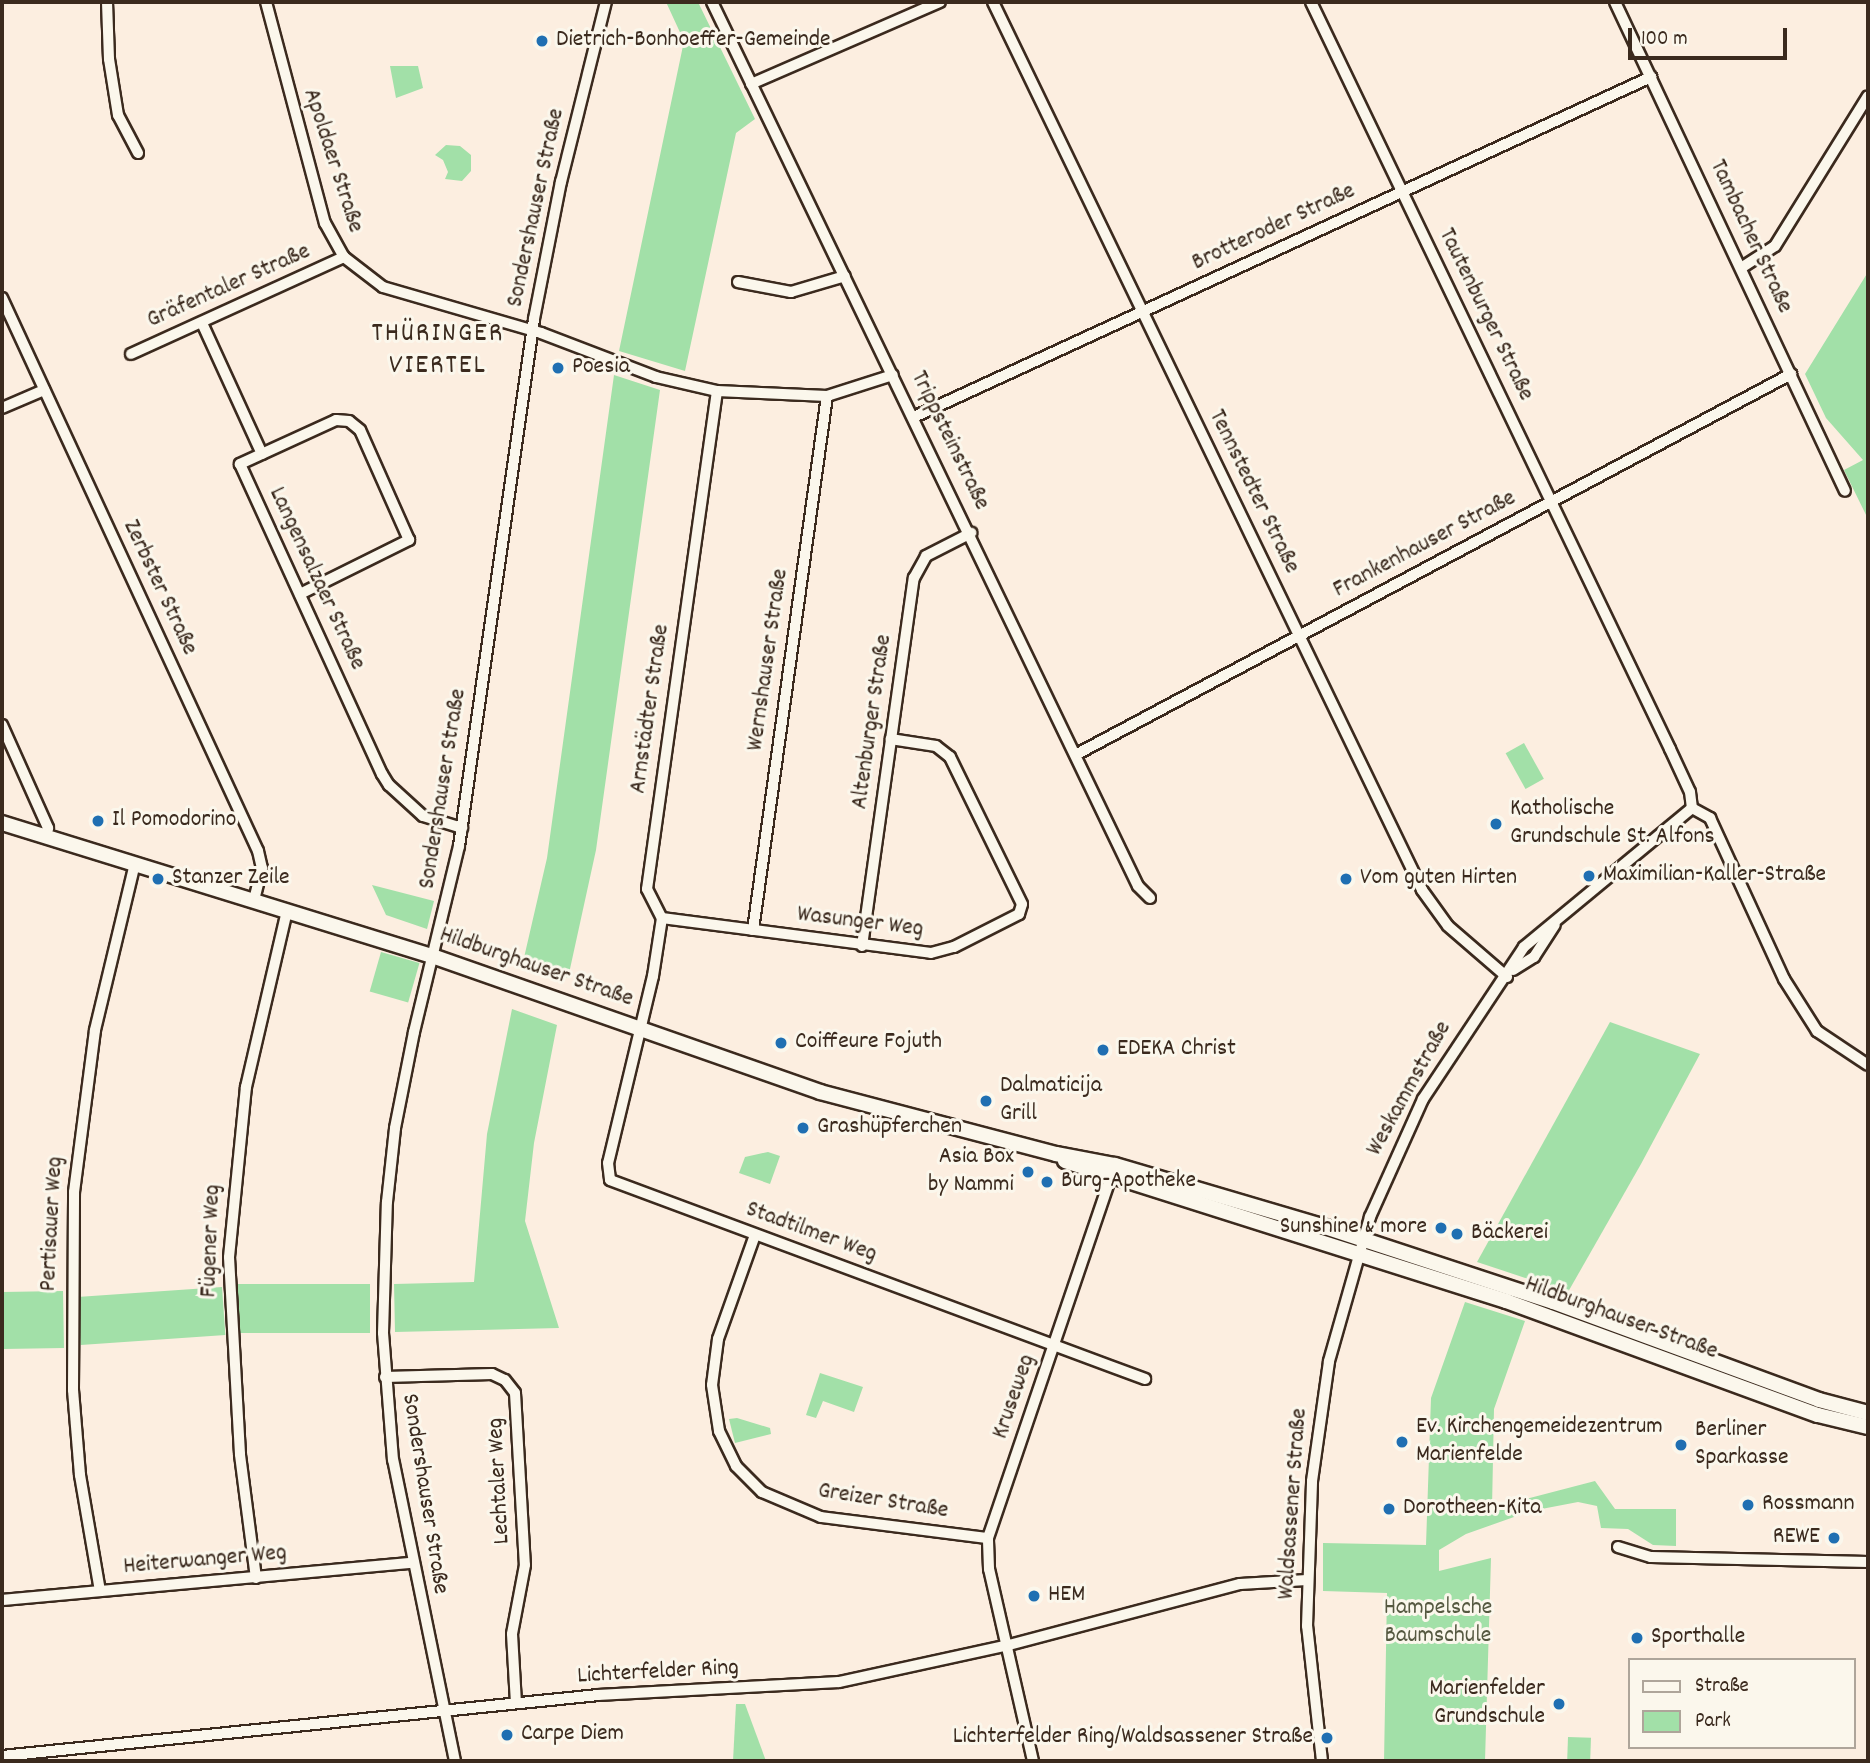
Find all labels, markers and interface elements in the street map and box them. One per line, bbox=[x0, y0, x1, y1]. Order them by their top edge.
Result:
scale bar bbox=[1632, 14, 1791, 58]
text: 100 m bbox=[1641, 25, 1688, 55]
place label: Dietrich-Bonhoeffer-Gemeinde bbox=[556, 27, 831, 55]
marker: Dietrich-Bonhoeffer-Gemeinde bbox=[534, 33, 550, 49]
street label: Apoldaer Straße bbox=[295, 85, 369, 237]
street label: Sondershauser Straße bbox=[502, 106, 572, 310]
street label: Tambacher Straße bbox=[1702, 156, 1798, 318]
street label: Brotteroder Straße bbox=[1188, 178, 1360, 278]
street label: Tautenburger Straße bbox=[1431, 224, 1539, 406]
street label: Gräfentaler Straße bbox=[143, 238, 315, 336]
district label: THÜRINGER VIERTEL bbox=[373, 318, 503, 384]
place label: Poesia bbox=[572, 354, 630, 382]
marker: Poesia bbox=[550, 360, 566, 376]
street label: Trippsteinstraße bbox=[903, 367, 995, 515]
street label: Tennstedter Straße bbox=[1201, 405, 1305, 579]
street label: Langensalzaer Straße bbox=[261, 483, 371, 675]
street label: Frankenhauser Straße bbox=[1329, 485, 1521, 605]
street label: Zerbster Straße bbox=[115, 516, 203, 660]
street label: Wernshauser Straße bbox=[742, 567, 796, 753]
street label: Arnstädter Straße bbox=[625, 622, 677, 796]
street label: Altenburger Straße bbox=[846, 633, 900, 811]
street label: Sondershauser Straße bbox=[414, 687, 474, 891]
place label: Katholische Grundschule St. Alfons bbox=[1510, 796, 1715, 852]
place label: Il Pomodorino bbox=[112, 807, 236, 835]
marker: Il Pomodorino bbox=[90, 813, 106, 829]
marker: Katholische Grundschule St. Alfons bbox=[1488, 816, 1504, 832]
place label: Maximilian-Kaller-Straße bbox=[1603, 862, 1826, 890]
place label: Stanzer Zeile bbox=[172, 865, 290, 893]
place label: Vom guten Hirten bbox=[1360, 865, 1517, 893]
marker: Maximilian-Kaller-Straße bbox=[1581, 868, 1597, 884]
marker: Stanzer Zeile bbox=[150, 871, 166, 887]
marker: Vom guten Hirten bbox=[1338, 871, 1354, 887]
street label: Wasunger Weg bbox=[795, 901, 925, 945]
street label: Hildburghauser Straße bbox=[435, 921, 637, 1015]
street label: Weskammstraße bbox=[1361, 1017, 1459, 1161]
place label: Coiffeure Fojuth bbox=[795, 1029, 942, 1057]
marker: Coiffeure Fojuth bbox=[773, 1035, 789, 1051]
place label: EDEKA Christ bbox=[1117, 1036, 1236, 1064]
marker: EDEKA Christ bbox=[1095, 1042, 1111, 1058]
place label: Dalmaticija Grill bbox=[1000, 1073, 1102, 1129]
marker: Dalmaticija Grill bbox=[978, 1093, 994, 1109]
place label: Grashüpferchen bbox=[817, 1114, 962, 1142]
marker: Grashüpferchen bbox=[795, 1120, 811, 1136]
place label: Asia Box by Nammi bbox=[928, 1144, 1014, 1200]
street label: Pertisauer Weg bbox=[35, 1156, 71, 1292]
marker: Asia Box by Nammi bbox=[1020, 1164, 1036, 1180]
place label: Burg-Apotheke bbox=[1061, 1168, 1196, 1196]
marker: Burg-Apotheke bbox=[1039, 1174, 1055, 1190]
street label: Fügener Weg bbox=[196, 1184, 228, 1298]
street label: Stadtilmer Weg bbox=[742, 1196, 880, 1270]
place label: Sunshine & more bbox=[1280, 1214, 1427, 1242]
marker: Sunshine & more bbox=[1433, 1220, 1449, 1236]
place label: Bäckerei bbox=[1471, 1220, 1548, 1248]
marker: Bäckerei bbox=[1449, 1226, 1465, 1242]
street label: Hildburghauser Straße bbox=[1521, 1271, 1721, 1367]
street label: Kruseweg bbox=[987, 1351, 1043, 1443]
street label: Sondershauser Straße bbox=[394, 1392, 454, 1596]
street label: Waldsassener Straße bbox=[1273, 1407, 1315, 1601]
place label: Ev. Kirchengemeidezentrum Marienfelde bbox=[1416, 1414, 1663, 1470]
street label: Lechtaler Weg bbox=[482, 1417, 518, 1545]
place label: Berliner Sparkasse bbox=[1695, 1417, 1789, 1473]
marker: Ev. Kirchengemeidezentrum Marienfelde bbox=[1394, 1434, 1410, 1450]
marker: Berliner Sparkasse bbox=[1673, 1437, 1689, 1453]
street label: Greizer Straße bbox=[816, 1477, 950, 1527]
place label: Rossmann bbox=[1762, 1491, 1854, 1519]
place label: Dorotheen-Kita bbox=[1403, 1495, 1542, 1523]
marker: Rossmann bbox=[1740, 1497, 1756, 1513]
marker: Dorotheen-Kita bbox=[1381, 1501, 1397, 1517]
place label: REWE bbox=[1773, 1524, 1820, 1552]
marker: REWE bbox=[1826, 1530, 1842, 1546]
street label: Heiterwanger Weg bbox=[122, 1540, 288, 1582]
place label: HEM bbox=[1048, 1582, 1085, 1610]
marker: HEM bbox=[1026, 1588, 1042, 1604]
park label: Hampelsche Baumschule bbox=[1384, 1595, 1492, 1651]
place label: Sporthalle bbox=[1651, 1624, 1745, 1652]
marker: Sporthalle bbox=[1629, 1630, 1645, 1646]
street label: Lichterfelder Ring bbox=[576, 1654, 740, 1692]
legend bbox=[1629, 1658, 1856, 1749]
text: Straße bbox=[1695, 1672, 1749, 1702]
place label: Marienfelder Grundschule bbox=[1429, 1676, 1545, 1732]
marker: Marienfelder Grundschule bbox=[1551, 1696, 1567, 1712]
text: Park bbox=[1695, 1707, 1731, 1737]
place label: Carpe Diem bbox=[521, 1721, 624, 1749]
place label: Lichterfelder Ring/Waldsassener Straße bbox=[953, 1724, 1313, 1752]
marker: Carpe Diem bbox=[499, 1727, 515, 1743]
marker: Lichterfelder Ring/Waldsassener Straße bbox=[1319, 1730, 1335, 1746]

